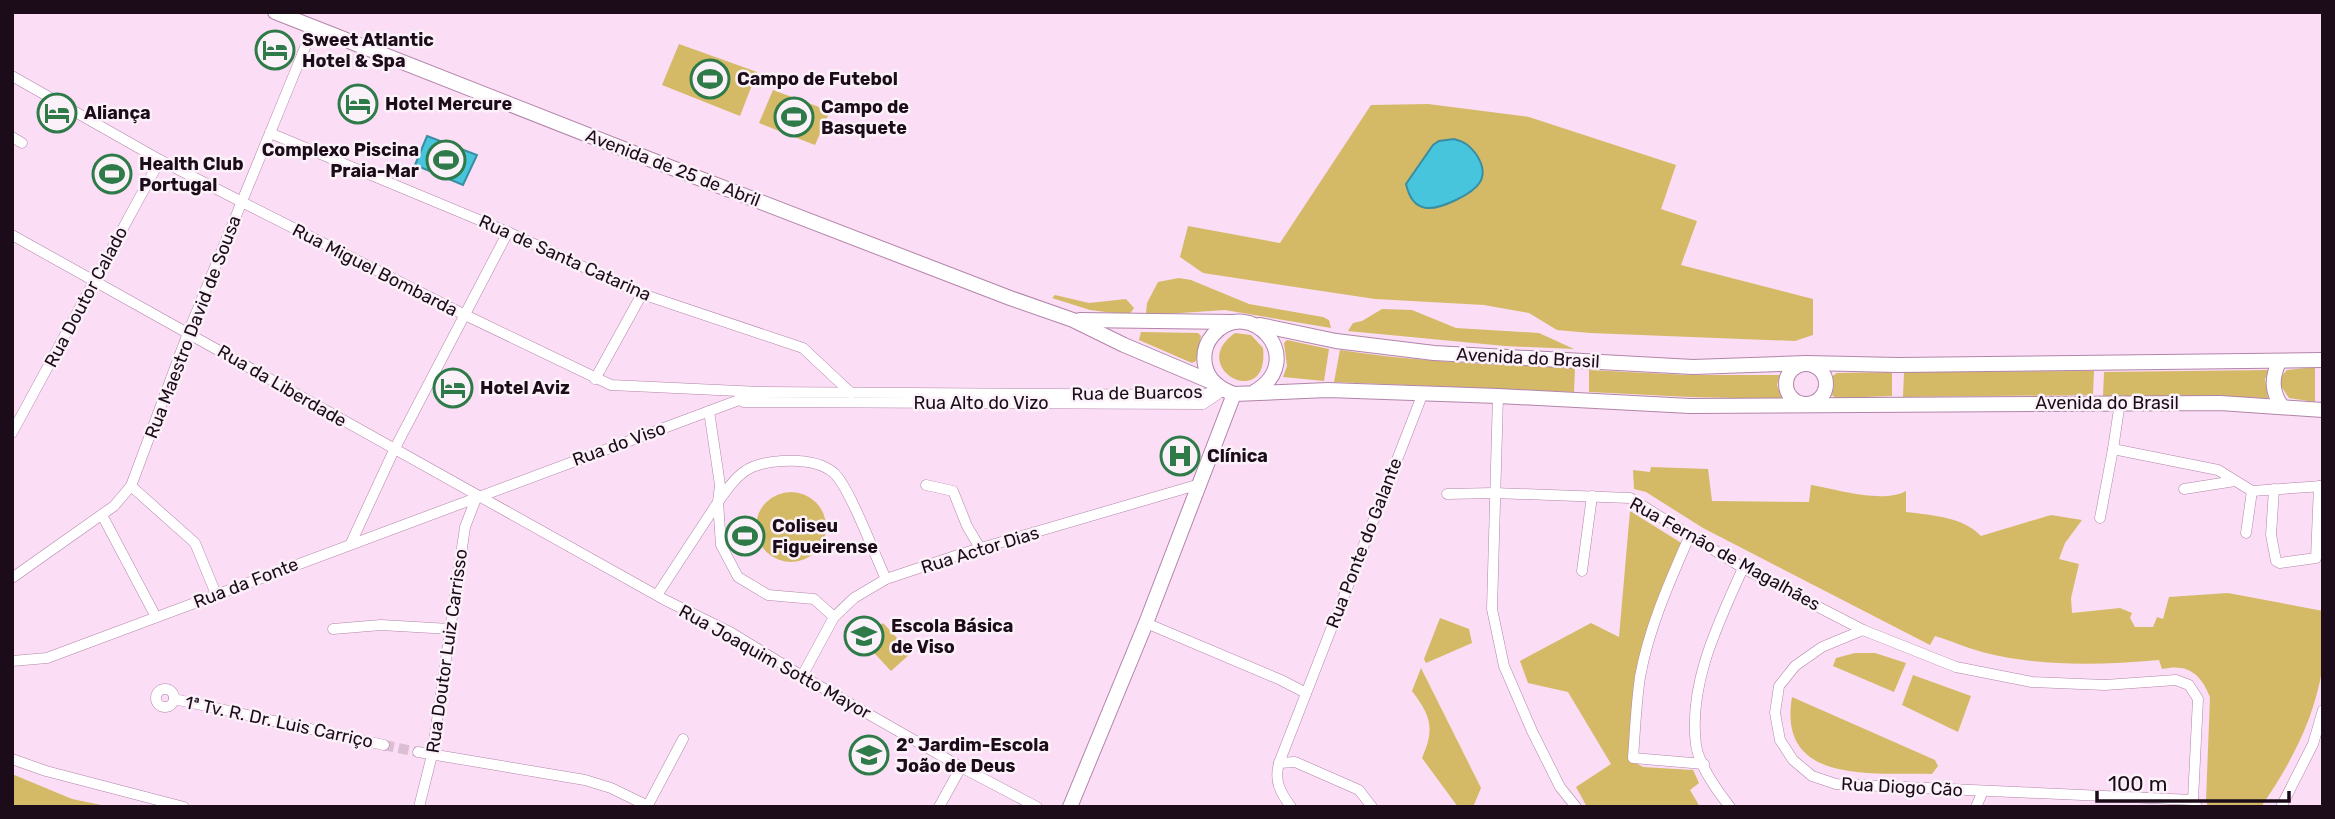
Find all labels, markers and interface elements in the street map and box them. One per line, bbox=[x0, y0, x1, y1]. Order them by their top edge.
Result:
hotel icon: Sweet Atlantic Hotel & Spa bbox=[254, 29, 296, 71]
place label: Sweet Atlantic Hotel & Spa bbox=[302, 29, 434, 72]
sports icon: Campo de Futebol bbox=[689, 58, 731, 100]
place label: Campo de Futebol bbox=[737, 68, 898, 90]
hotel icon: Hotel Mercure bbox=[337, 83, 379, 125]
hotel icon: Aliança bbox=[36, 92, 78, 134]
place label: Hotel Mercure bbox=[385, 93, 512, 115]
sports icon: Campo de Basquete bbox=[773, 96, 815, 138]
place label: Campo de Basquete bbox=[821, 96, 909, 139]
place label: Aliança bbox=[84, 102, 151, 124]
street label: Avenida de 25 de Abril bbox=[582, 124, 764, 212]
place label: Complexo Piscina Praia-Mar bbox=[262, 139, 419, 182]
sports icon: Complexo Piscina Praia-Mar bbox=[425, 139, 467, 181]
sports icon: Health Club Portugal bbox=[91, 153, 133, 195]
place label: Health Club Portugal bbox=[139, 153, 244, 196]
street label: Rua de Santa Catarina bbox=[475, 210, 655, 306]
street label: Rua Maestro David de Sousa bbox=[140, 212, 246, 442]
street label: Rua Miguel Bombarda bbox=[289, 219, 461, 321]
street label: Rua Doutor Calado bbox=[40, 223, 132, 371]
street label: Rua da Liberdade bbox=[214, 340, 350, 432]
street label: Avenida do Brasil bbox=[1456, 343, 1600, 373]
hotel icon: Hotel Aviz bbox=[432, 367, 474, 409]
place label: Hotel Aviz bbox=[480, 377, 570, 399]
street label: Rua de Buarcos bbox=[1071, 381, 1203, 405]
street label: Rua Alto do Vizo bbox=[913, 392, 1049, 414]
street label: Avenida do Brasil bbox=[2035, 392, 2179, 414]
street label: Rua do Viso bbox=[569, 417, 669, 471]
hospital icon: Clínica bbox=[1159, 435, 1201, 477]
place label: Clínica bbox=[1207, 445, 1268, 467]
street label: Rua Ponte do Galante bbox=[1321, 455, 1407, 631]
street label: Rua Fernão de Magalhães bbox=[1626, 492, 1824, 616]
sports icon: Coliseu Figueirense bbox=[724, 515, 766, 557]
place label: Coliseu Figueirense bbox=[772, 515, 878, 558]
street label: Rua Actor Dias bbox=[918, 522, 1042, 578]
street label: Rua Doutor Luiz Carrisso bbox=[422, 547, 472, 755]
street label: Rua da Fonte bbox=[190, 553, 302, 613]
street label: Rua Joaquim Sotto Mayor bbox=[675, 600, 875, 724]
school or university icon: Escola Básica de Viso bbox=[843, 615, 885, 657]
place label: Escola Básica de Viso bbox=[891, 615, 1013, 658]
street label: 1ª Tv. R. Dr. Luis Carriço bbox=[183, 691, 375, 753]
school or university icon: 2º Jardim-Escola João de Deus bbox=[848, 734, 890, 776]
place label: 2º Jardim-Escola João de Deus bbox=[896, 734, 1049, 777]
scale bar bbox=[2097, 760, 2290, 804]
text: 100 m bbox=[2108, 771, 2167, 796]
street label: Rua Diogo Cão bbox=[1841, 773, 1963, 801]

